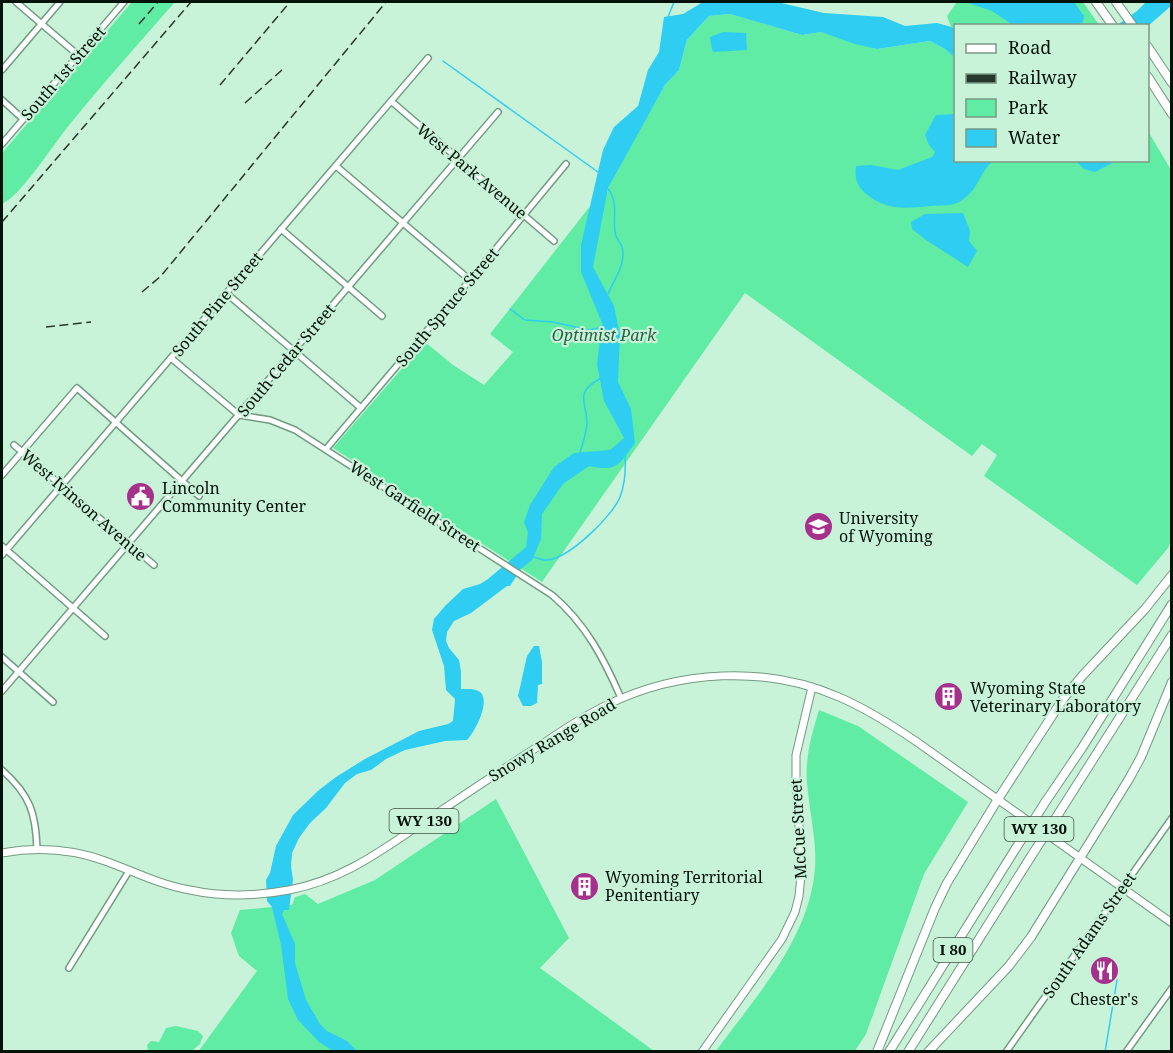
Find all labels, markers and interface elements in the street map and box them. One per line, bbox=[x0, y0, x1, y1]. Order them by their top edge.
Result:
street label: South 1st Street bbox=[16, 21, 110, 125]
legend bbox=[954, 24, 1149, 162]
text: Road bbox=[1008, 35, 1051, 59]
text: Railway bbox=[1008, 65, 1078, 89]
text: Park bbox=[1008, 95, 1048, 119]
street label: West Park Avenue bbox=[412, 118, 532, 224]
text: Water bbox=[1008, 125, 1061, 149]
street label: South Spruce Street bbox=[391, 242, 504, 371]
street label: South Pine Street bbox=[167, 247, 268, 361]
street label: South Cedar Street bbox=[232, 298, 340, 421]
park label: Optimist Park bbox=[552, 324, 657, 346]
street label: West Ivinson Avenue bbox=[16, 444, 152, 566]
street label: West Garfield Street bbox=[345, 455, 485, 557]
place label: Lincoln Community Center bbox=[162, 477, 307, 517]
public building icon: Lincoln Community Center bbox=[125, 481, 157, 513]
place label: University of Wyoming bbox=[839, 507, 933, 547]
school or university icon: University of Wyoming bbox=[802, 511, 834, 543]
place label: Wyoming State Veterinary Laboratory bbox=[970, 677, 1142, 717]
building icon: Wyoming State Veterinary Laboratory bbox=[933, 681, 965, 713]
street label: Snowy Range Road bbox=[484, 693, 620, 787]
street label: McCue Street bbox=[784, 778, 812, 880]
road number: WY 130 bbox=[390, 809, 458, 833]
road number: WY 130 bbox=[1004, 817, 1074, 841]
place label: Wyoming Territorial Penitentiary bbox=[605, 866, 763, 906]
street label: South Adams Street bbox=[1037, 867, 1141, 1002]
building icon: Wyoming Territorial Penitentiary bbox=[568, 870, 600, 902]
road number: I 80 bbox=[934, 938, 972, 962]
restaurant icon: Chester's bbox=[1088, 955, 1120, 987]
place label: Chester's bbox=[1070, 988, 1138, 1010]

